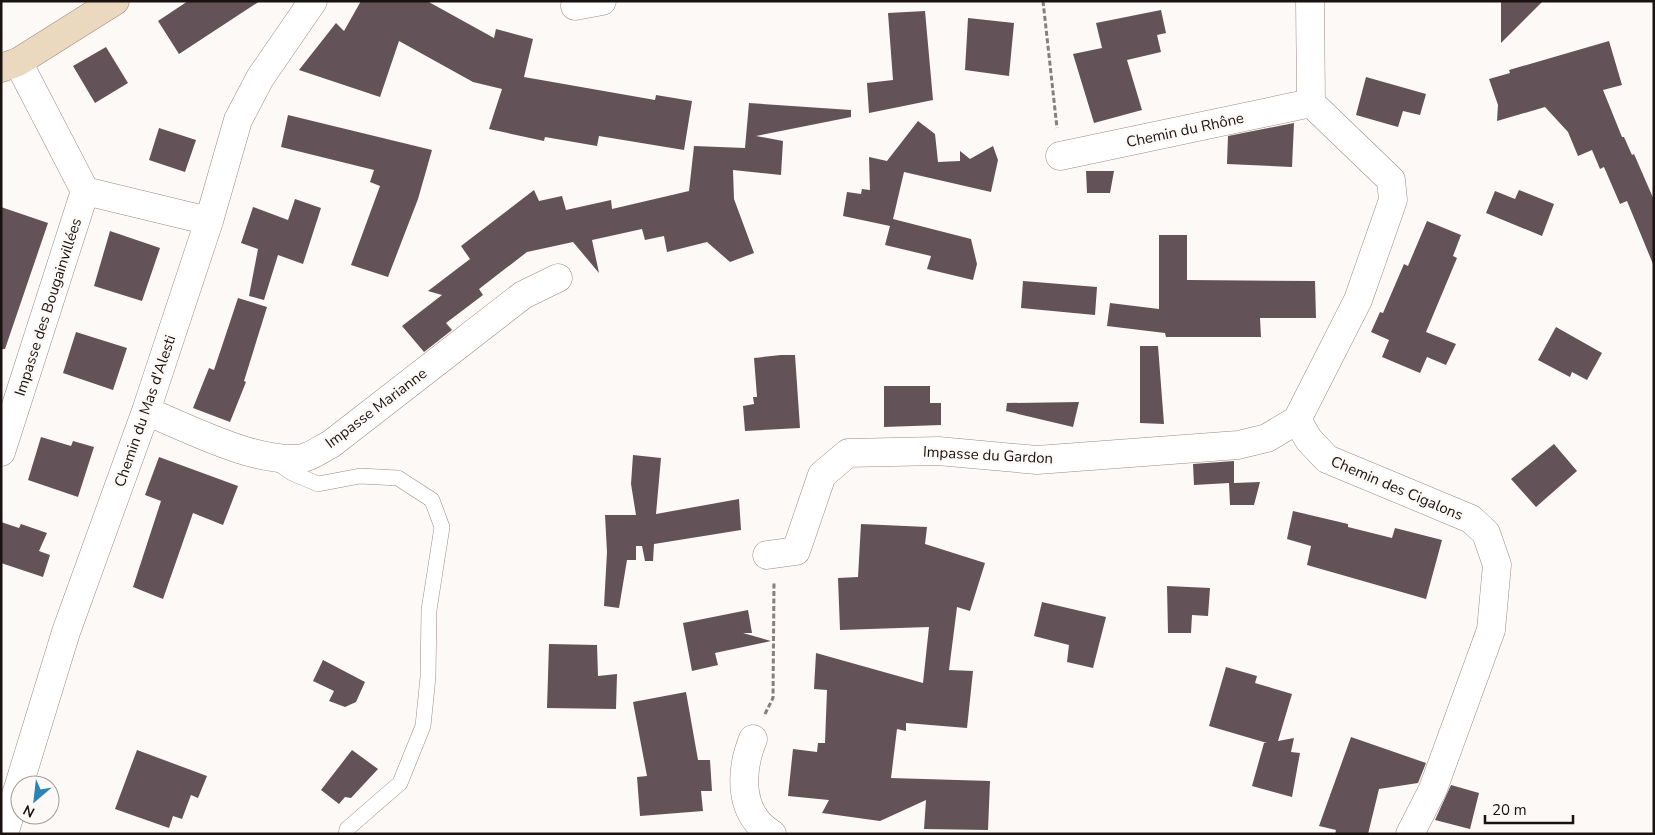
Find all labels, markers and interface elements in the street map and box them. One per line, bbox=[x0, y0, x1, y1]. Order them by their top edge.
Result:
street label: Chemin du Rhône bbox=[1124, 108, 1246, 152]
street label: Impasse des Bougainvillées bbox=[10, 215, 86, 399]
street label: Chemin du Mas d'Alesti bbox=[110, 332, 180, 490]
street label: Impasse Marianne bbox=[321, 363, 431, 453]
street label: Impasse du Gardon bbox=[922, 442, 1054, 468]
street label: Chemin des Cigalons bbox=[1328, 451, 1466, 525]
north arrow bbox=[10, 775, 60, 825]
scale bar bbox=[1485, 792, 1572, 824]
text: N bbox=[20, 800, 38, 822]
text: 20 m bbox=[1492, 800, 1527, 820]

